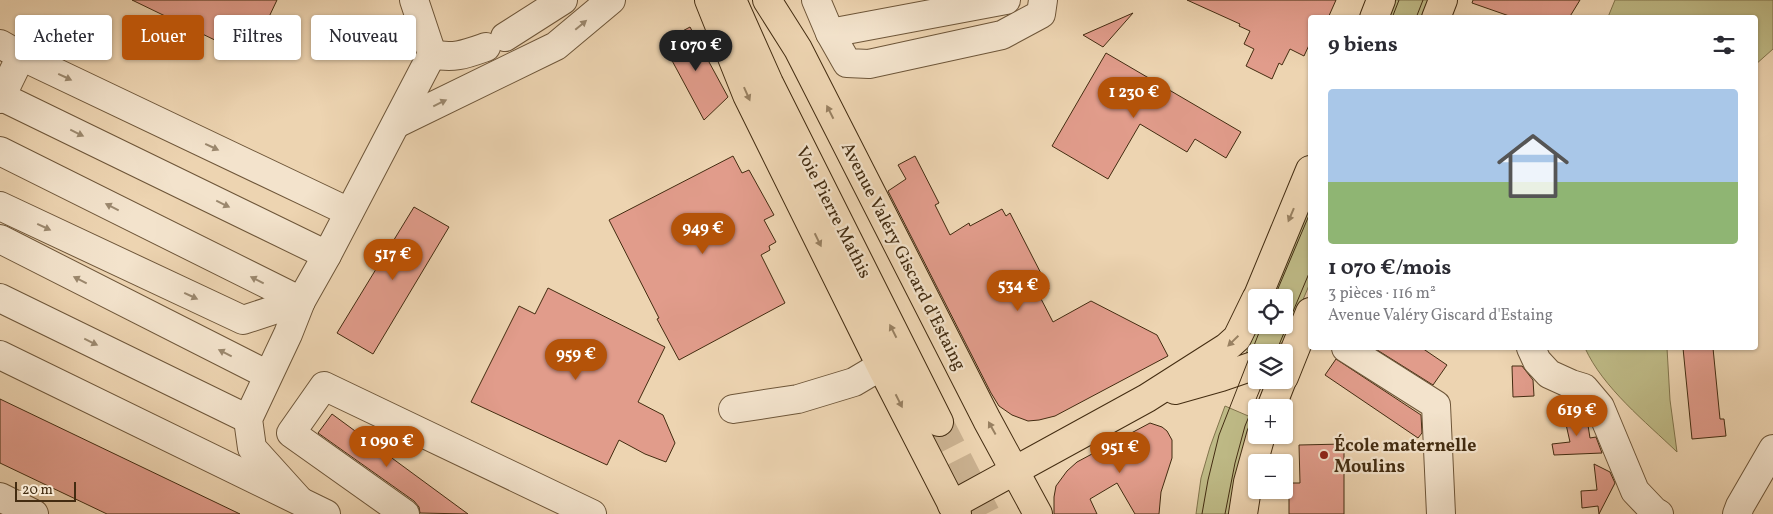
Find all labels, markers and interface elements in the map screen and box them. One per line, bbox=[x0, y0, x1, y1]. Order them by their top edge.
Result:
chip: Acheter bbox=[15, 15, 112, 60]
chip: Louer bbox=[122, 15, 204, 60]
chip: Filtres bbox=[214, 15, 301, 60]
chip: Nouveau bbox=[311, 15, 416, 60]
one-way arrow bbox=[575, 20, 587, 31]
pin: 1 070 € bbox=[650, 30, 742, 72]
text: 9 biens bbox=[1328, 31, 1398, 60]
icon: filters bbox=[1710, 31, 1738, 59]
text: 1 070 € bbox=[670, 35, 722, 57]
one-way arrow bbox=[58, 74, 72, 82]
pin: 1 230 € bbox=[1088, 76, 1180, 119]
text: 1 230 € bbox=[1109, 82, 1159, 104]
one-way arrow bbox=[743, 87, 751, 101]
one-way arrow bbox=[432, 99, 447, 107]
one-way arrow bbox=[826, 105, 834, 119]
icon: home bbox=[1488, 121, 1578, 211]
one-way arrow bbox=[70, 130, 84, 138]
street label: Avenue Valéry Giscard d'Estaing bbox=[834, 138, 971, 375]
street label: Voie Pierre Mathis bbox=[789, 142, 877, 283]
one-way arrow bbox=[205, 143, 219, 151]
one-way arrow bbox=[216, 200, 231, 209]
one-way arrow bbox=[105, 203, 119, 211]
one-way arrow bbox=[1287, 208, 1295, 223]
pin: 949 € bbox=[668, 212, 738, 255]
text: 949 € bbox=[682, 218, 724, 240]
one-way arrow bbox=[37, 223, 51, 231]
one-way arrow bbox=[814, 233, 822, 247]
pin: 517 € bbox=[358, 238, 428, 281]
text: 517 € bbox=[375, 244, 411, 266]
text: 1 070 €/mois bbox=[1328, 254, 1451, 283]
pin: 534 € bbox=[983, 270, 1053, 312]
text: 534 € bbox=[998, 275, 1038, 297]
one-way arrow bbox=[73, 276, 87, 284]
one-way arrow bbox=[250, 276, 264, 284]
text: 3 pièces · 116 m² bbox=[1328, 283, 1436, 305]
map controls bbox=[1248, 289, 1293, 499]
button: locate bbox=[1248, 289, 1293, 334]
one-way arrow bbox=[184, 292, 198, 300]
text: Avenue Valéry Giscard d'Estaing bbox=[1328, 305, 1553, 327]
one-way arrow bbox=[889, 324, 898, 339]
one-way arrow bbox=[1227, 335, 1239, 347]
one-way arrow bbox=[84, 338, 98, 346]
pin: 959 € bbox=[541, 338, 611, 381]
text: 959 € bbox=[556, 344, 596, 366]
button: layers bbox=[1248, 344, 1293, 389]
one-way arrow bbox=[218, 349, 232, 357]
one-way arrow bbox=[895, 394, 903, 408]
pin: 619 € bbox=[1542, 394, 1612, 437]
button: + bbox=[1248, 399, 1293, 444]
text: 619 € bbox=[1557, 400, 1597, 422]
one-way arrow bbox=[987, 422, 996, 435]
pin: 1 090 € bbox=[341, 426, 433, 468]
text: 1 090 € bbox=[360, 431, 414, 453]
pin: 951 € bbox=[1085, 432, 1155, 474]
place label: École maternelle Moulins bbox=[1334, 434, 1476, 480]
text: 951 € bbox=[1101, 437, 1139, 459]
marker: École maternelle Moulins bbox=[1318, 449, 1330, 461]
button: − bbox=[1248, 454, 1293, 499]
scale bar bbox=[15, 479, 76, 502]
text: 20 m bbox=[22, 481, 53, 500]

